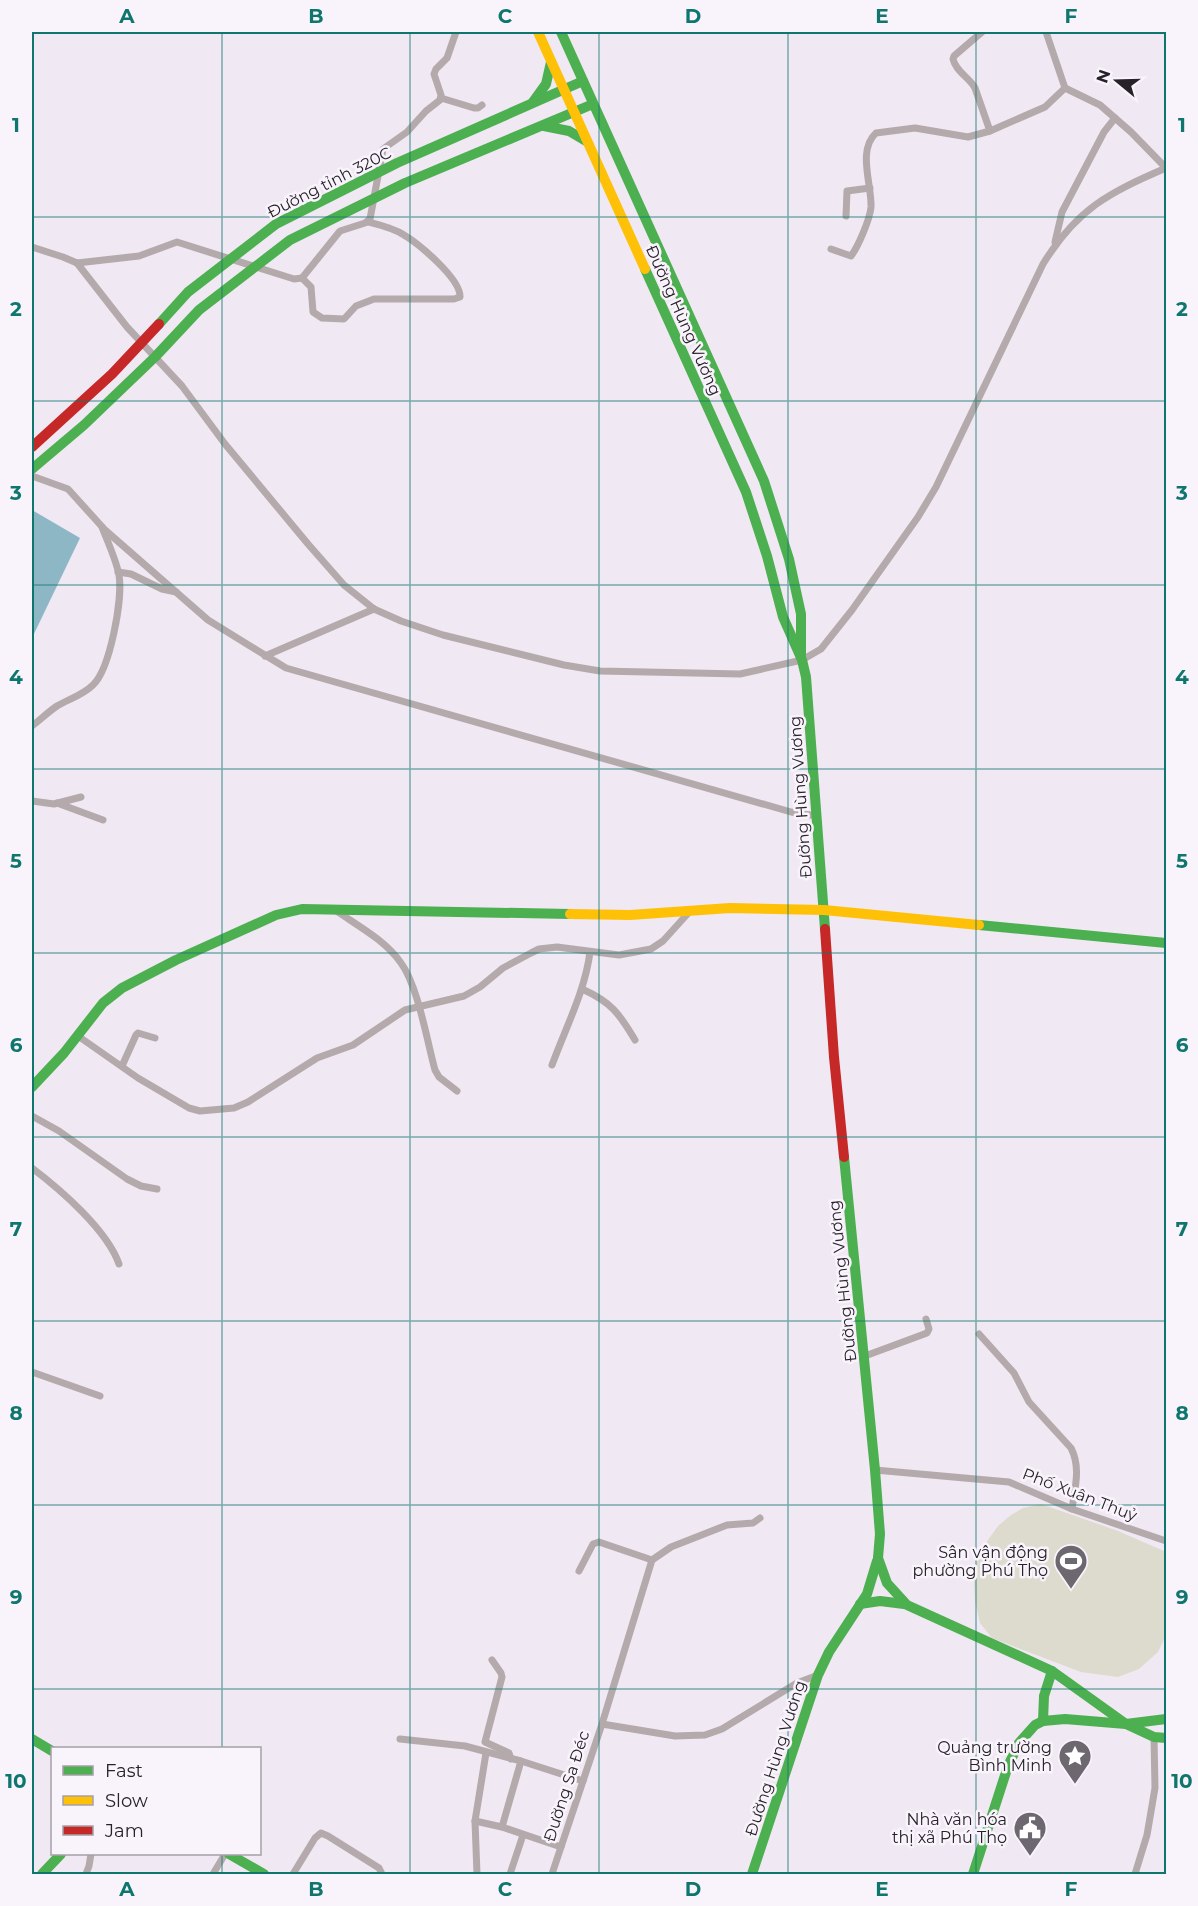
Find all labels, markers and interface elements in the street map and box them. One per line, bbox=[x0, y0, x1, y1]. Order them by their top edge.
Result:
text: A bbox=[118, 4, 135, 28]
text: B bbox=[308, 4, 324, 28]
text: C bbox=[498, 4, 513, 28]
text: D bbox=[685, 4, 701, 28]
text: E bbox=[875, 4, 889, 28]
text: F bbox=[1065, 4, 1078, 28]
north arrow bbox=[1087, 51, 1147, 111]
text: N bbox=[1092, 67, 1114, 85]
text: 1 bbox=[12, 113, 20, 137]
text: 1 bbox=[1178, 113, 1186, 137]
street label: Đường tỉnh 320C bbox=[264, 143, 394, 222]
street label: Đường Hùng Vương bbox=[642, 242, 725, 398]
text: 2 bbox=[10, 297, 22, 321]
text: 2 bbox=[1176, 297, 1188, 321]
text: 3 bbox=[9, 481, 22, 505]
text: 3 bbox=[1175, 481, 1188, 505]
text: 4 bbox=[9, 665, 23, 689]
text: 4 bbox=[1175, 665, 1189, 689]
street label: Đường Hùng Vương bbox=[785, 715, 816, 879]
text: 5 bbox=[10, 849, 22, 873]
text: 5 bbox=[1176, 849, 1188, 873]
text: 6 bbox=[10, 1033, 23, 1057]
text: 6 bbox=[1176, 1033, 1189, 1057]
street label: Đường Hùng Vương bbox=[825, 1199, 860, 1363]
text: 7 bbox=[10, 1217, 22, 1241]
text: 7 bbox=[1176, 1217, 1188, 1241]
text: 8 bbox=[9, 1401, 23, 1425]
text: 8 bbox=[1175, 1401, 1189, 1425]
street label: Phố Xuân Thuỷ bbox=[1020, 1464, 1140, 1525]
place label: Sân vận động phường Phú Thọ bbox=[913, 1543, 1048, 1580]
sports icon: Sân vận động phường Phú Thọ bbox=[1053, 1543, 1089, 1590]
text: 9 bbox=[10, 1585, 22, 1609]
text: 9 bbox=[1176, 1585, 1188, 1609]
street label: Đường Hùng Vương bbox=[741, 1678, 810, 1838]
street label: Đường Sa Đéc bbox=[540, 1728, 593, 1844]
place label: Quảng trường Bình Minh bbox=[937, 1738, 1052, 1775]
place icon: Quảng trường Bình Minh bbox=[1057, 1738, 1093, 1785]
legend bbox=[51, 1747, 261, 1855]
text: Fast bbox=[105, 1760, 143, 1782]
text: 10 bbox=[5, 1769, 27, 1793]
text: 10 bbox=[1171, 1769, 1193, 1793]
text: Slow bbox=[105, 1790, 148, 1812]
place label: Nhà văn hóa thị xã Phú Thọ bbox=[892, 1810, 1007, 1847]
public building icon: Nhà văn hóa thị xã Phú Thọ bbox=[1012, 1810, 1048, 1857]
text: Jam bbox=[104, 1820, 144, 1842]
text: A bbox=[118, 1877, 135, 1901]
text: B bbox=[308, 1877, 324, 1901]
text: C bbox=[498, 1877, 513, 1901]
text: D bbox=[685, 1877, 701, 1901]
text: E bbox=[875, 1877, 889, 1901]
text: F bbox=[1065, 1877, 1078, 1901]

